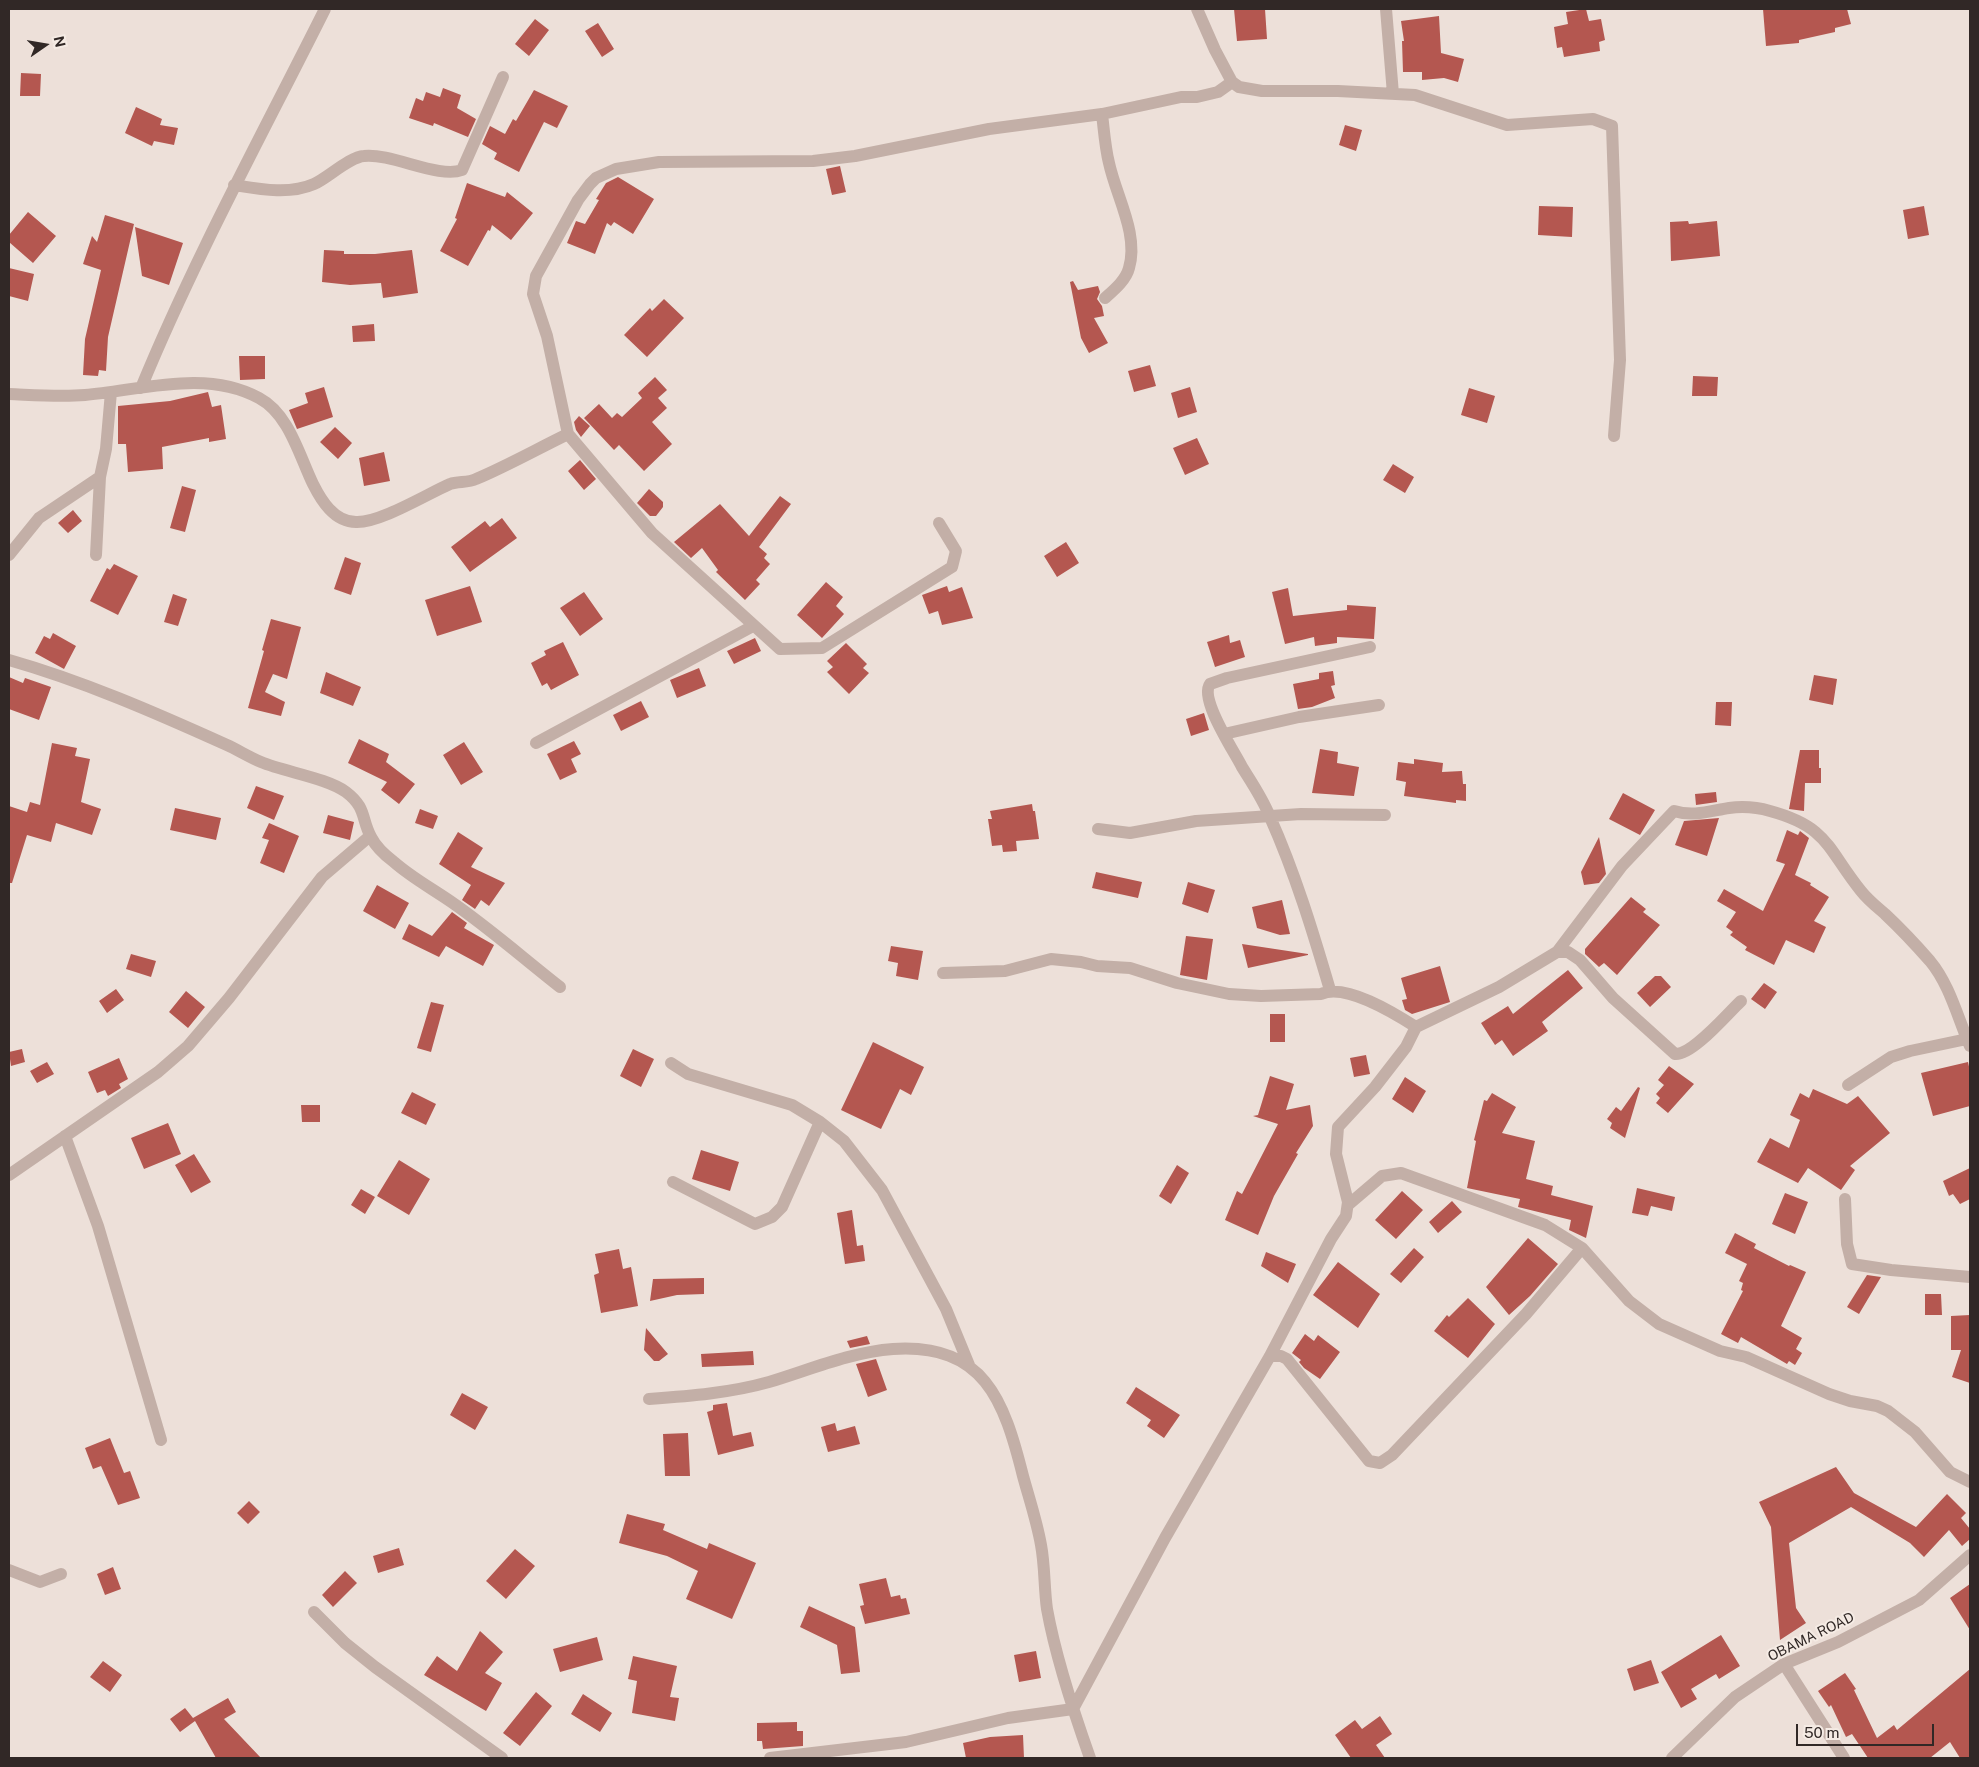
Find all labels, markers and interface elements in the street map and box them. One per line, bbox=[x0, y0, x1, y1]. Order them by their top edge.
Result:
north arrow bbox=[20, 20, 70, 70]
text: N bbox=[51, 34, 69, 49]
street label: OBAMA ROAD bbox=[1765, 1609, 1857, 1665]
scale bar bbox=[1799, 1714, 1936, 1746]
text: 50 m bbox=[1804, 1724, 1839, 1741]

